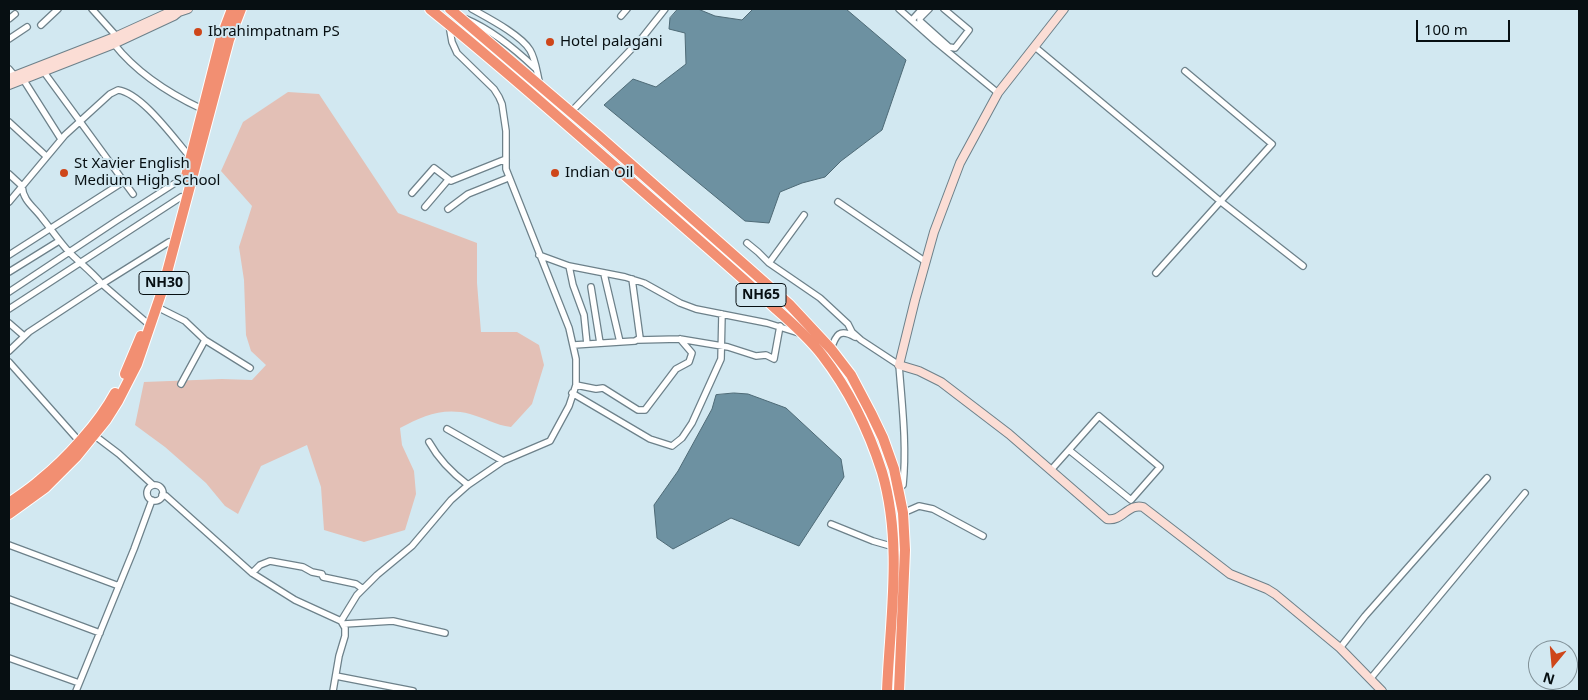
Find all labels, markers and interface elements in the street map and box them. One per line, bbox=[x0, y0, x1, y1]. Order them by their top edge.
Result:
scale bar bbox=[1418, 10, 1512, 42]
text: 100 m bbox=[1424, 19, 1468, 39]
place label: Ibrahimpatnam PS bbox=[208, 23, 340, 41]
marker: Ibrahimpatnam PS bbox=[192, 26, 204, 38]
place label: Hotel palagani bbox=[560, 33, 663, 51]
marker: Hotel palagani bbox=[544, 36, 556, 48]
place label: St Xavier English Medium High School bbox=[74, 155, 220, 190]
place label: Indian Oil bbox=[565, 164, 633, 182]
marker: St Xavier English Medium High School bbox=[58, 167, 70, 179]
marker: Indian Oil bbox=[549, 167, 561, 179]
road number: NH30 bbox=[139, 272, 189, 294]
road number: NH65 bbox=[736, 284, 786, 306]
north arrow bbox=[1528, 640, 1578, 690]
text: N bbox=[1541, 668, 1557, 690]

